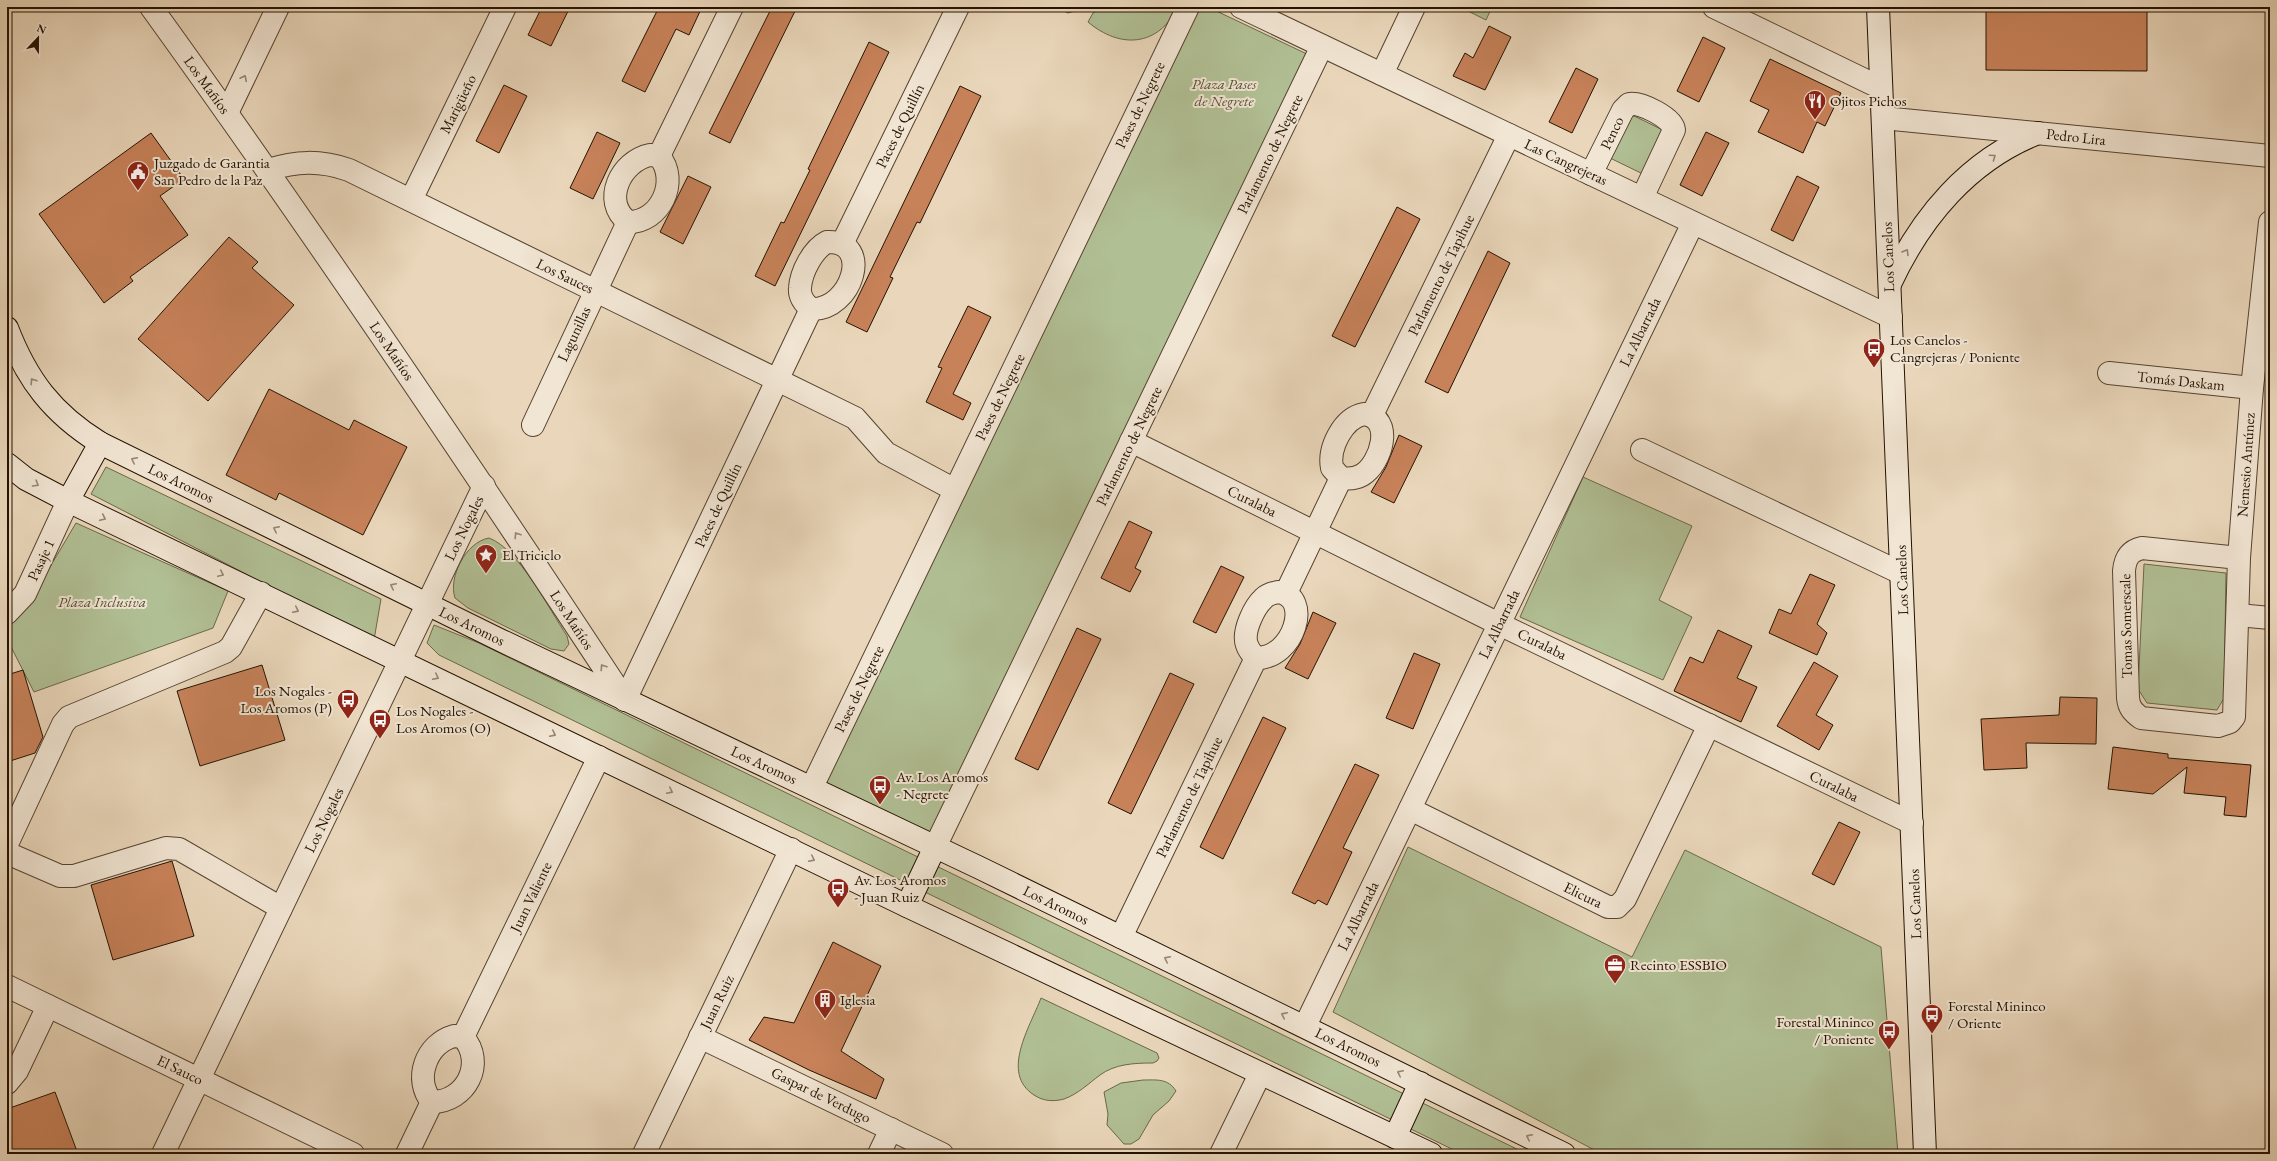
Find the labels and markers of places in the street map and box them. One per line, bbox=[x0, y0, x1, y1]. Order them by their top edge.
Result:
restaurant icon: Ojitos Pichos bbox=[1802, 88, 1828, 121]
place label: Ojitos Pichos bbox=[1830, 91, 1907, 110]
place label: Juzgado de Garantia San Pedro de la Paz bbox=[152, 153, 270, 189]
public building icon: Juzgado de Garantia San Pedro de la Paz bbox=[125, 159, 151, 192]
place label: Los Canelos - Cangrejeras / Poniente bbox=[1890, 330, 2020, 366]
bus stop icon: Los Canelos - Cangrejeras / Poniente bbox=[1861, 336, 1887, 369]
place icon: El Triciclo bbox=[473, 542, 499, 575]
place label: El Triciclo bbox=[502, 545, 561, 564]
place label: Los Nogales - Los Aromos (P) bbox=[240, 681, 332, 717]
bus stop icon: Los Nogales - Los Aromos (P) bbox=[335, 687, 361, 720]
place label: Los Nogales - Los Aromos (O) bbox=[396, 701, 491, 737]
bus stop icon: Los Nogales - Los Aromos (O) bbox=[367, 707, 393, 740]
place label: Av. Los Aromos - Negrete bbox=[895, 767, 988, 803]
bus stop icon: Av. Los Aromos - Negrete bbox=[867, 773, 893, 806]
place label: Av. Los Aromos - Juan Ruiz bbox=[853, 870, 946, 906]
bus stop icon: Av. Los Aromos - Juan Ruiz bbox=[825, 876, 851, 909]
office icon: Recinto ESSBIO bbox=[1602, 952, 1628, 985]
place label: Recinto ESSBIO bbox=[1630, 955, 1727, 974]
building icon: Iglesia bbox=[812, 987, 838, 1020]
place label: Iglesia bbox=[840, 990, 876, 1009]
place label: Forestal Mininco / Oriente bbox=[1948, 996, 2046, 1032]
bus stop icon: Forestal Mininco / Oriente bbox=[1919, 1002, 1945, 1035]
place label: Forestal Mininco / Poniente bbox=[1776, 1012, 1874, 1048]
bus stop icon: Forestal Mininco / Poniente bbox=[1876, 1018, 1902, 1051]

